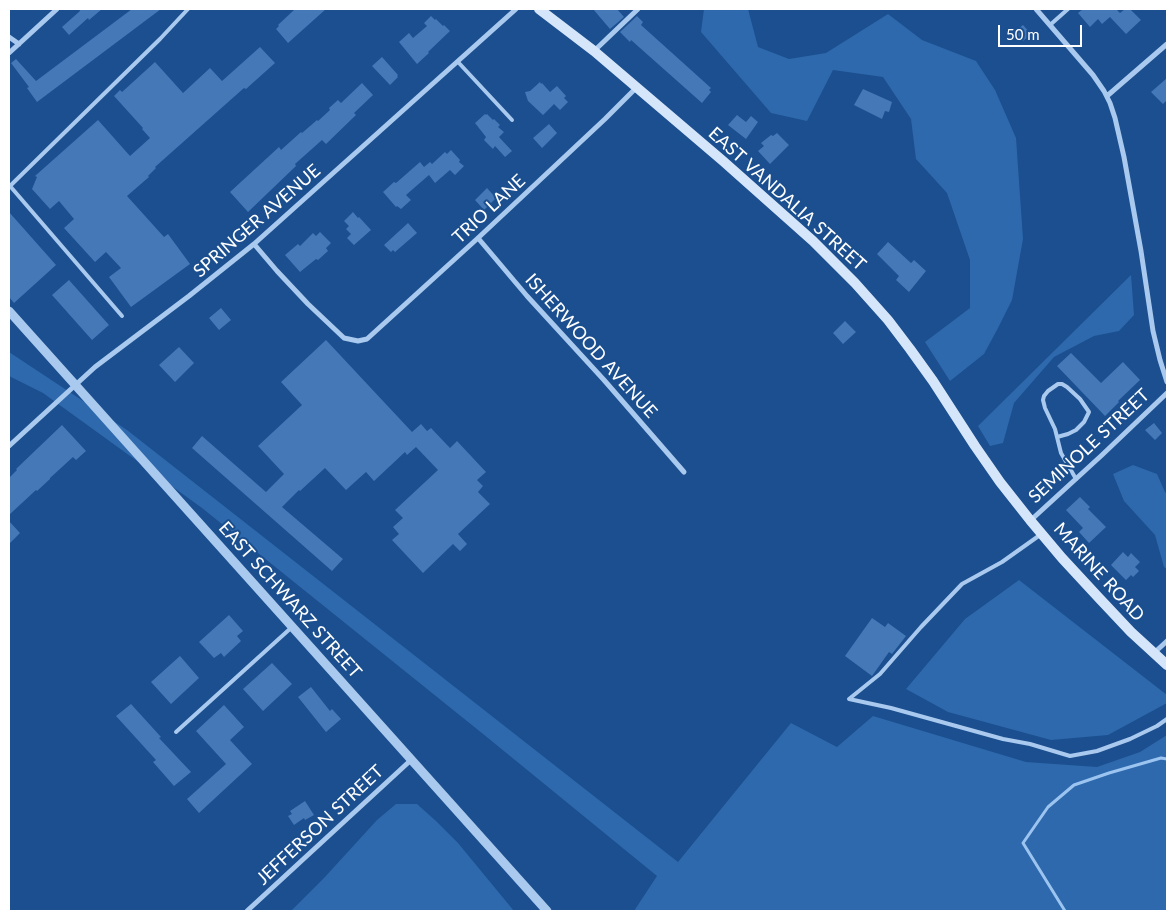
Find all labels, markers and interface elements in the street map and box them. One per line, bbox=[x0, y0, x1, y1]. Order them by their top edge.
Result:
scale bar bbox=[1001, 15, 1085, 47]
text: 50 m bbox=[1006, 25, 1040, 43]
street label: EAST VANDALIA STREET bbox=[704, 123, 870, 275]
street label: SPRINGER AVENUE bbox=[189, 160, 325, 282]
street label: TRIO LANE bbox=[448, 170, 530, 248]
street label: ISHERWOOD AVENUE bbox=[520, 269, 662, 423]
street label: SEMINOLE STREET bbox=[1024, 384, 1154, 508]
street label: EAST SCHWARZ STREET bbox=[214, 517, 366, 683]
street label: MARINE ROAD bbox=[1049, 518, 1149, 626]
street label: JEFFERSON STREET bbox=[252, 761, 388, 889]

